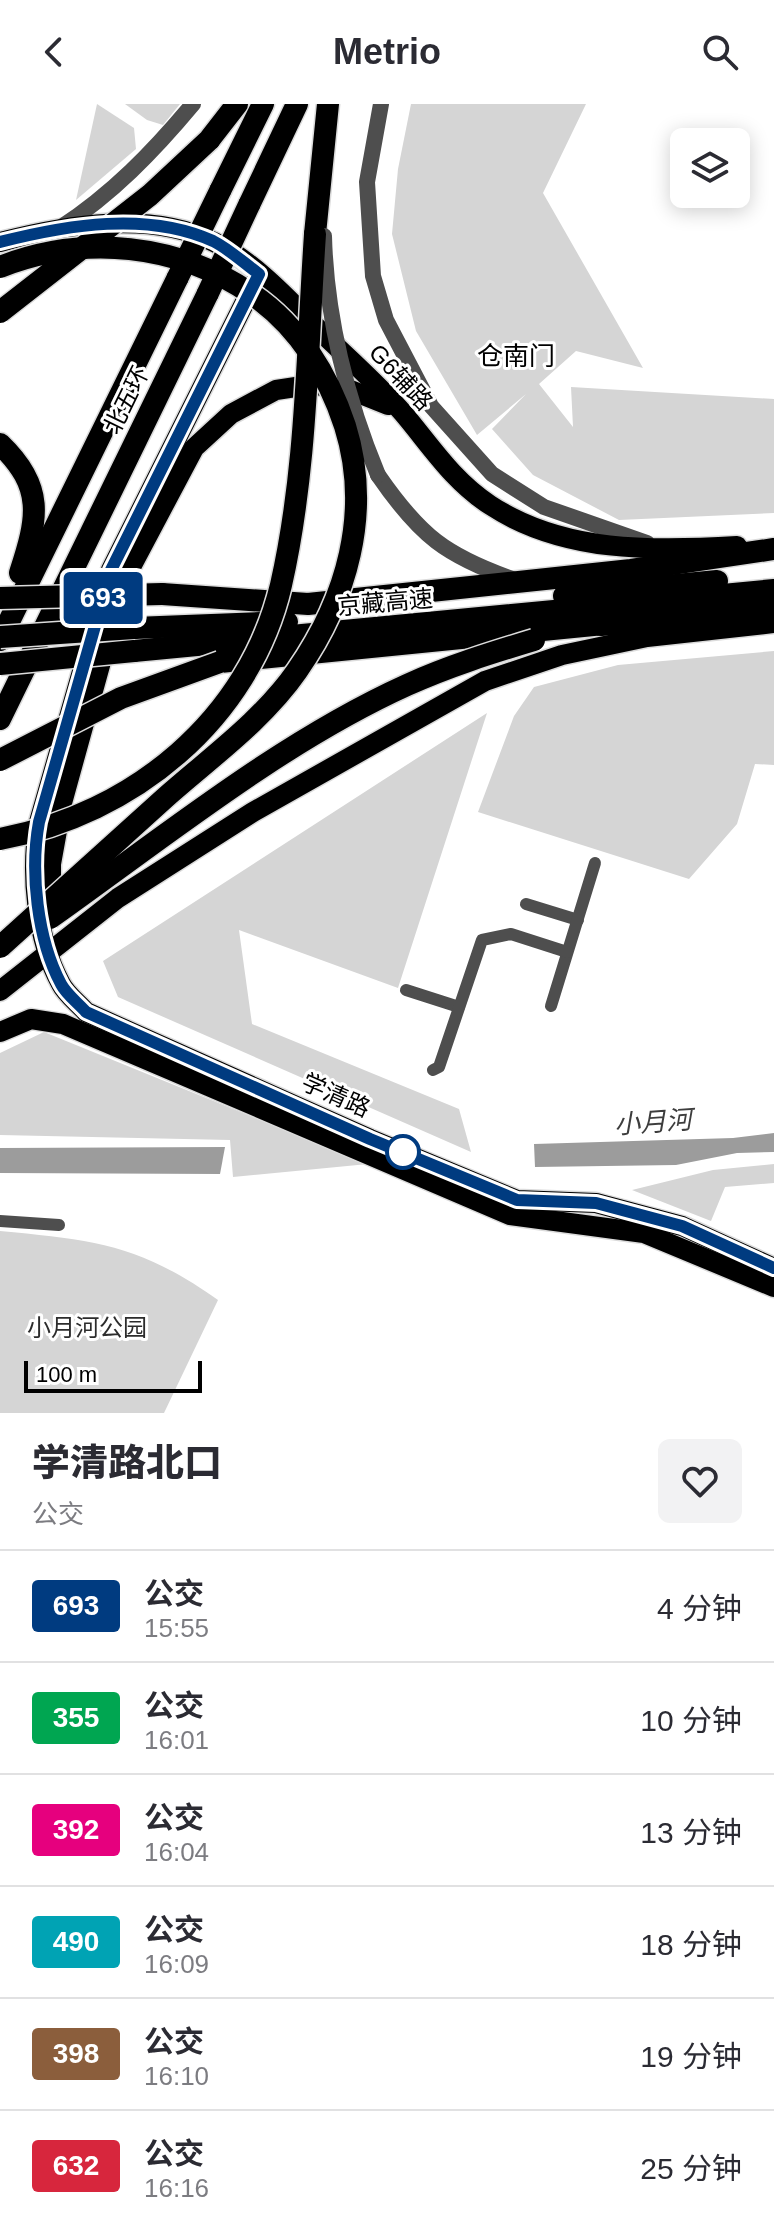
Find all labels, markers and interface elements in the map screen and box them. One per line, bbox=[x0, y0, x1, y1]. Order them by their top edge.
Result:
icon: back bbox=[32, 30, 76, 74]
icon: search bbox=[698, 30, 742, 74]
text: Metrio bbox=[333, 31, 441, 72]
map controls bbox=[670, 128, 750, 208]
button: layers bbox=[670, 128, 750, 208]
street label: G6辅路 bbox=[364, 339, 438, 415]
district label: 仓南门 bbox=[477, 341, 555, 371]
street label: 北五环 bbox=[98, 362, 154, 438]
line badge: 693 bbox=[57, 572, 149, 624]
text: 693 bbox=[80, 582, 126, 613]
street label: 京藏高速 bbox=[336, 584, 434, 620]
street label: 学清路 bbox=[298, 1068, 374, 1122]
water label: 小月河 bbox=[613, 1104, 698, 1140]
unlabelled marker bbox=[386, 1135, 420, 1169]
park label: 小月河公园 bbox=[27, 1314, 147, 1341]
scale bar bbox=[24, 1357, 202, 1393]
text: 100 m bbox=[36, 1362, 97, 1387]
button: heart bbox=[658, 1439, 742, 1523]
text: 学清路北口 bbox=[32, 1442, 222, 1484]
text: 公交 bbox=[32, 1499, 84, 1529]
text: 公交 bbox=[144, 1577, 204, 1610]
text: 693 bbox=[53, 1590, 99, 1621]
text: 4 分钟 bbox=[657, 1592, 742, 1625]
text: 15:55 bbox=[144, 1613, 209, 1643]
text: 公交 bbox=[144, 1689, 204, 1722]
text: 355 bbox=[53, 1702, 99, 1733]
text: 10 分钟 bbox=[640, 1704, 742, 1737]
text: 16:01 bbox=[144, 1725, 209, 1755]
text: 公交 bbox=[144, 1801, 204, 1834]
text: 392 bbox=[53, 1814, 99, 1845]
text: 13 分钟 bbox=[640, 1816, 742, 1849]
text: 16:04 bbox=[144, 1837, 209, 1867]
text: 公交 bbox=[144, 1913, 204, 1946]
text: 490 bbox=[53, 1926, 99, 1957]
text: 18 分钟 bbox=[640, 1928, 742, 1961]
text: 16:09 bbox=[144, 1949, 209, 1979]
text: 公交 bbox=[144, 2025, 204, 2058]
text: 398 bbox=[53, 2038, 99, 2069]
text: 19 分钟 bbox=[640, 2040, 742, 2073]
text: 16:10 bbox=[144, 2061, 209, 2091]
text: 公交 bbox=[144, 2137, 204, 2170]
text: 632 bbox=[53, 2150, 99, 2181]
text: 25 分钟 bbox=[640, 2152, 742, 2185]
text: 16:16 bbox=[144, 2173, 209, 2203]

